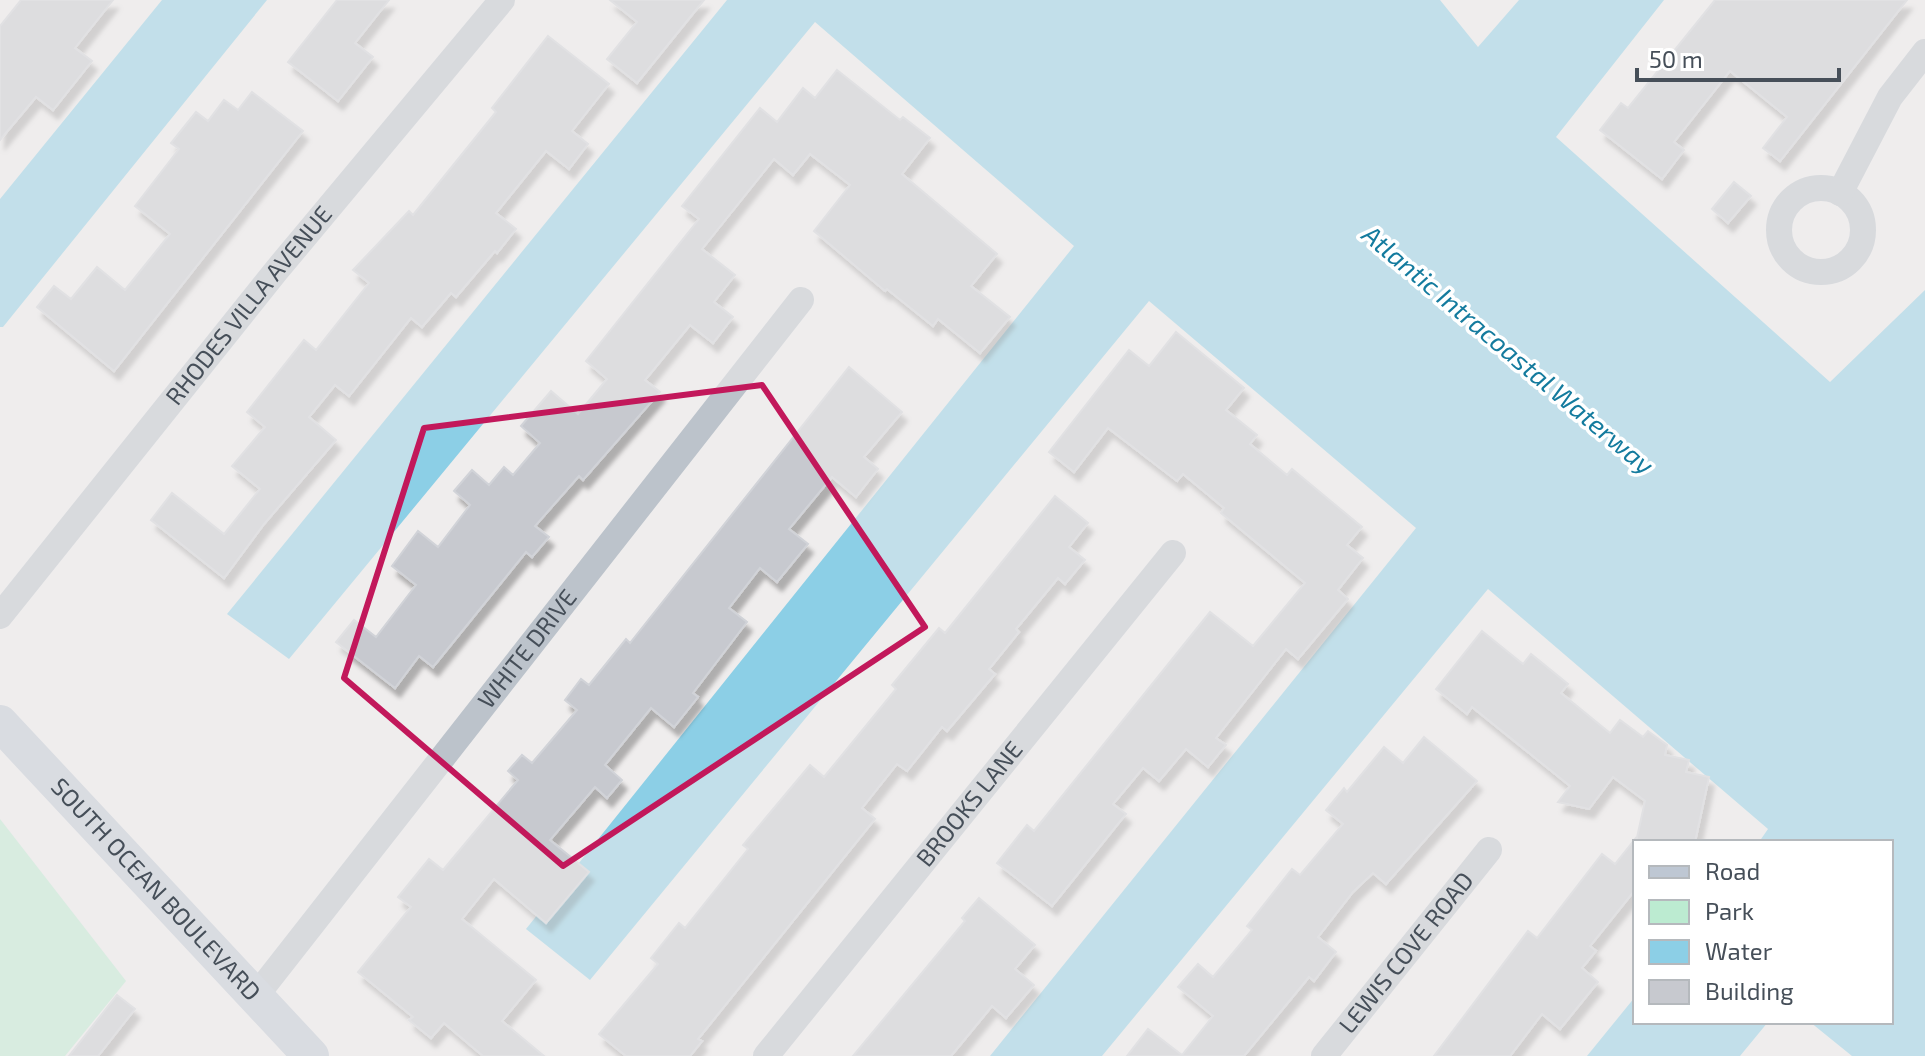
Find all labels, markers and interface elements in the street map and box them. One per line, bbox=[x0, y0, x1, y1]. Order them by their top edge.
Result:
scale bar bbox=[1637, 32, 1839, 82]
text: 50 m bbox=[1649, 44, 1703, 73]
street label: RHODES VILLA AVENUE bbox=[159, 199, 337, 410]
water label: Atlantic Intracoastal Waterway bbox=[1356, 217, 1661, 481]
street label: WHITE DRIVE bbox=[471, 583, 582, 713]
street label: BROOKS LANE bbox=[909, 735, 1028, 872]
street label: SOUTH OCEAN BOULEVARD bbox=[46, 771, 267, 1006]
legend bbox=[1633, 840, 1893, 1024]
text: Road bbox=[1705, 856, 1760, 885]
street label: LEWIS COVE ROAD bbox=[1332, 866, 1479, 1038]
text: Park bbox=[1705, 896, 1754, 925]
text: Water bbox=[1705, 936, 1773, 965]
text: Building bbox=[1705, 976, 1794, 1005]

